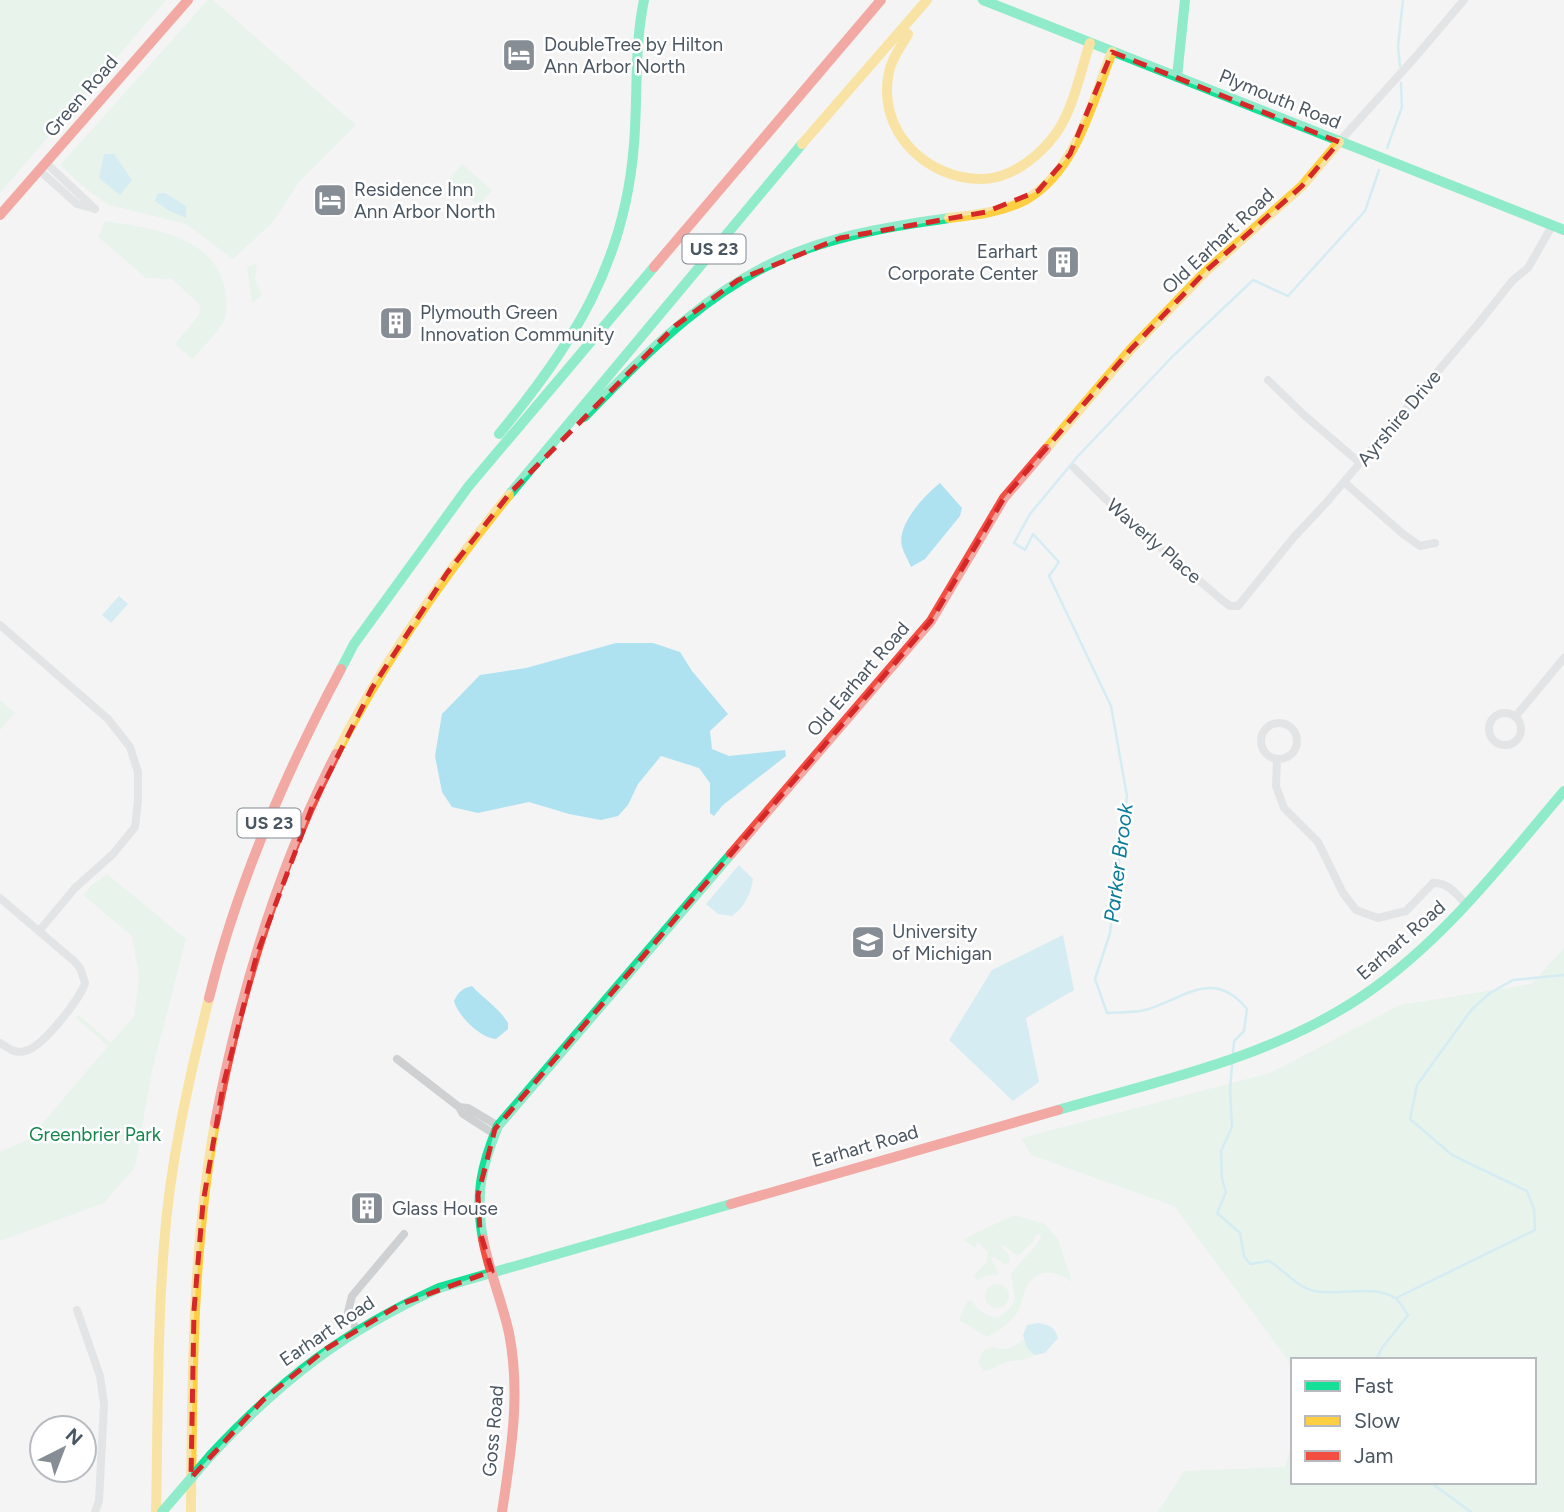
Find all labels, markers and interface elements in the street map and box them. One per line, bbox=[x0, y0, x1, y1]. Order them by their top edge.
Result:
place label: DoubleTree by Hilton Ann Arbor North bbox=[544, 33, 723, 78]
hotel icon: DoubleTree by Hilton Ann Arbor North bbox=[500, 36, 538, 74]
street label: Green Road bbox=[39, 50, 123, 142]
street label: Plymouth Road bbox=[1216, 64, 1344, 134]
place label: Residence Inn Ann Arbor North bbox=[354, 178, 495, 223]
hotel icon: Residence Inn Ann Arbor North bbox=[311, 181, 349, 219]
street label: Old Earhart Road bbox=[1157, 183, 1279, 299]
road number: US 23 bbox=[682, 234, 746, 264]
place label: Earhart Corporate Center bbox=[888, 240, 1039, 285]
building icon: Earhart Corporate Center bbox=[1044, 243, 1082, 281]
place label: Plymouth Green Innovation Community bbox=[420, 301, 614, 346]
building icon: Plymouth Green Innovation Community bbox=[377, 304, 415, 342]
street label: Ayrshire Drive bbox=[1352, 365, 1446, 471]
street label: Waverly Place bbox=[1102, 494, 1206, 588]
street label: Old Earhart Road bbox=[802, 617, 914, 741]
water label: Parker Brook bbox=[1098, 801, 1138, 924]
road number: US 23 bbox=[238, 808, 300, 838]
street label: Earhart Road bbox=[1352, 895, 1450, 985]
place label: University of Michigan bbox=[892, 920, 992, 965]
school or university icon: University of Michigan bbox=[849, 923, 887, 961]
street label: Earhart Road bbox=[809, 1120, 921, 1172]
park label: Greenbrier Park bbox=[29, 1123, 162, 1146]
building icon: Glass House bbox=[348, 1189, 386, 1227]
place label: Glass House bbox=[392, 1197, 498, 1220]
street label: Earhart Road bbox=[275, 1291, 379, 1371]
legend bbox=[1291, 1358, 1536, 1484]
text: Fast bbox=[1354, 1373, 1394, 1398]
street label: Goss Road bbox=[478, 1384, 508, 1478]
text: Slow bbox=[1354, 1408, 1400, 1433]
north arrow bbox=[28, 1414, 98, 1484]
text: N bbox=[61, 1423, 87, 1450]
text: Jam bbox=[1354, 1443, 1393, 1468]

